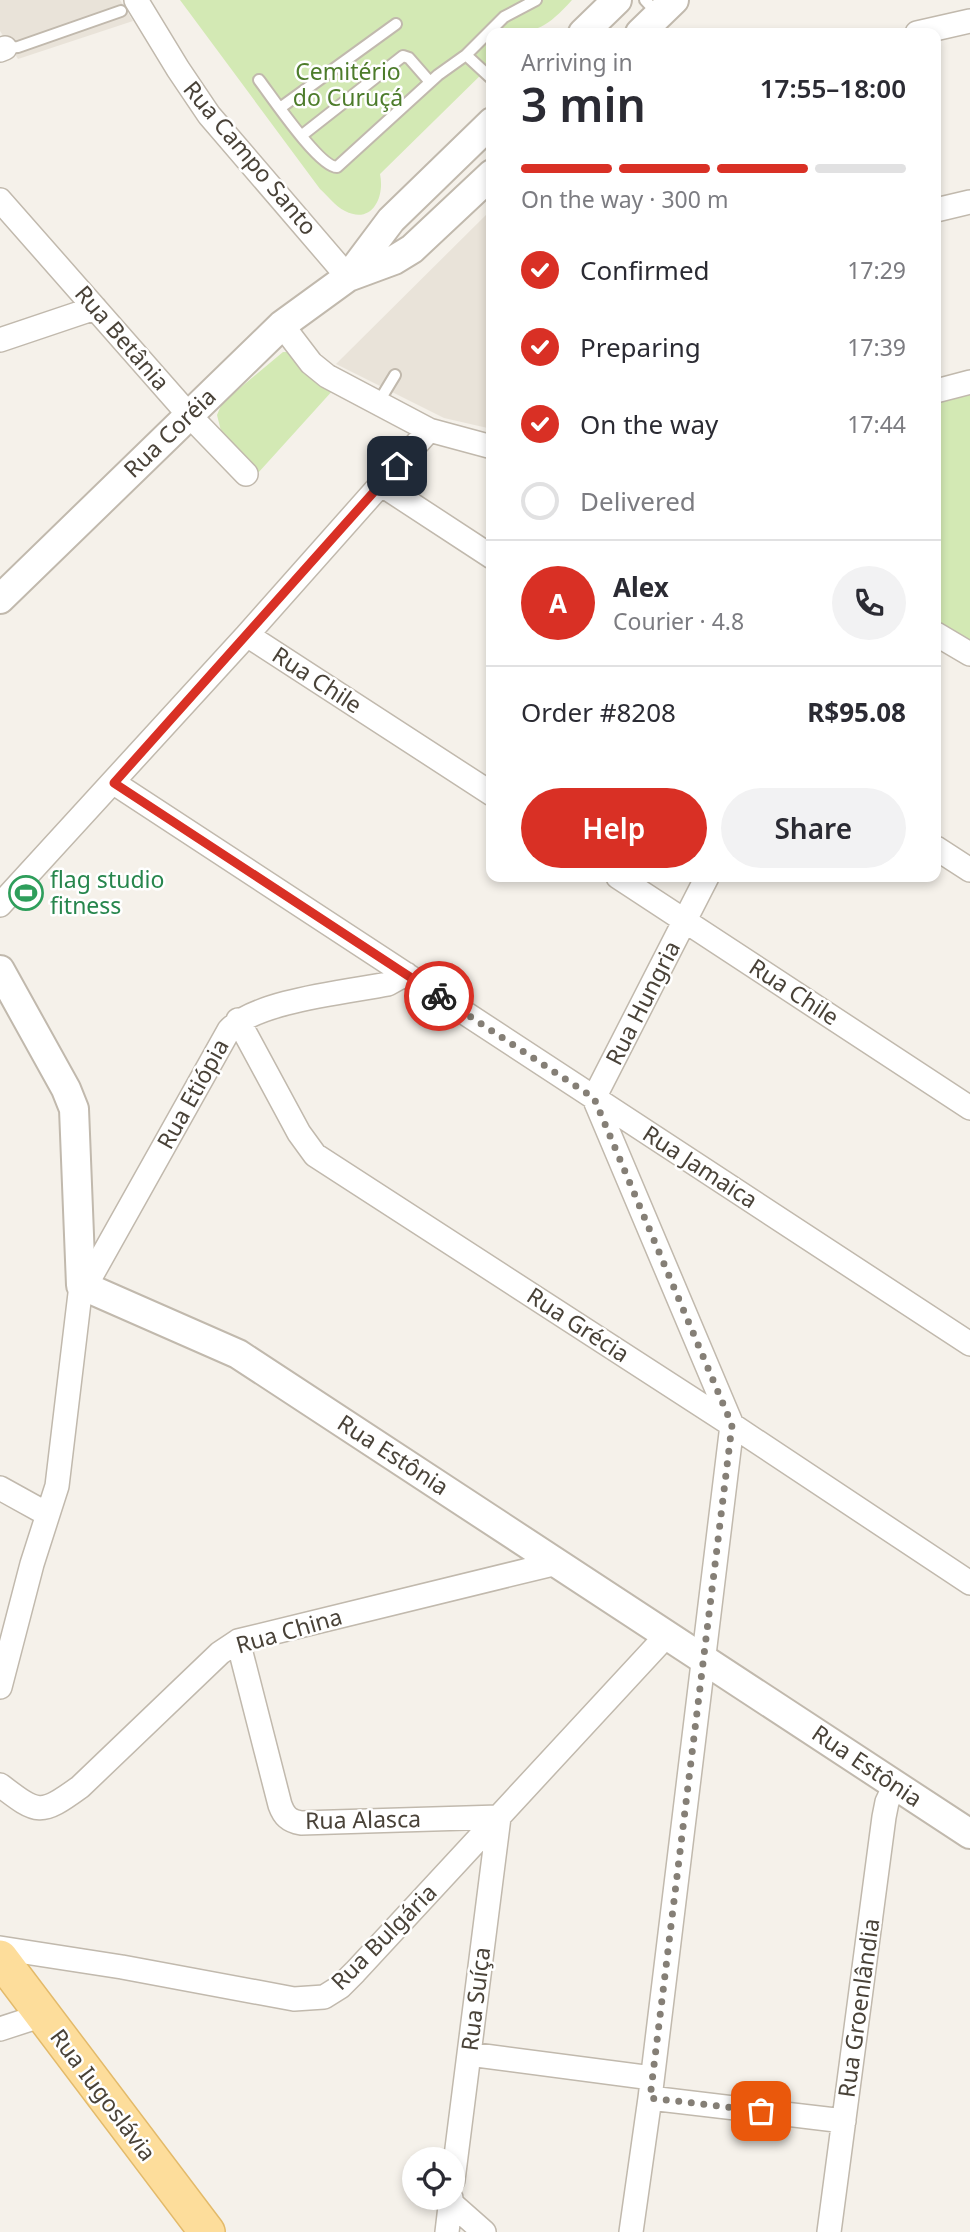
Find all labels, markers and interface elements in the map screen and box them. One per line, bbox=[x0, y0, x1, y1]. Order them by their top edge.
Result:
text: Arriving in bbox=[521, 46, 633, 78]
park label: Cemitério do Curuçá bbox=[293, 55, 403, 113]
text: 17:55–18:00 bbox=[760, 70, 906, 106]
street label: Rua Campo Santo bbox=[177, 73, 325, 241]
text: 3 min bbox=[521, 73, 646, 135]
text: On the way · 300 m bbox=[521, 183, 728, 215]
icon: check bbox=[521, 251, 559, 289]
text: Confirmed bbox=[580, 252, 710, 288]
text: 17:29 bbox=[847, 254, 906, 286]
street label: Rua Betânia bbox=[68, 278, 177, 397]
icon: check bbox=[521, 328, 559, 366]
text: Preparing bbox=[580, 329, 701, 365]
text: 17:39 bbox=[847, 331, 906, 363]
street label: Rua Coréia bbox=[116, 380, 222, 484]
icon: check bbox=[521, 405, 559, 443]
text: On the way bbox=[580, 406, 718, 442]
text: 17:44 bbox=[847, 408, 906, 440]
pin bbox=[367, 436, 427, 496]
icon: home bbox=[378, 447, 416, 485]
text: Delivered bbox=[580, 483, 696, 519]
button: phone bbox=[832, 566, 906, 640]
text: Alex bbox=[613, 569, 669, 605]
text: A bbox=[549, 585, 567, 621]
text: Courier · 4.8 bbox=[613, 605, 744, 637]
street label: Rua Chile bbox=[266, 638, 369, 720]
text: Order #8208 bbox=[521, 694, 676, 730]
text: R$95.08 bbox=[807, 694, 906, 730]
button: Help bbox=[521, 788, 707, 868]
button: Share bbox=[721, 788, 906, 868]
place label: flag studio fitness bbox=[50, 863, 164, 921]
sports icon: flag studio fitness bbox=[7, 874, 45, 912]
street label: Rua Hungria bbox=[597, 935, 687, 1070]
street label: Rua Chile bbox=[743, 950, 846, 1032]
courier bbox=[404, 961, 474, 1031]
icon: bike bbox=[420, 977, 458, 1015]
street label: Rua Etiópia bbox=[149, 1033, 236, 1154]
street label: Rua Jamaica bbox=[637, 1117, 764, 1215]
street label: Rua Grécia bbox=[521, 1279, 636, 1369]
street label: Rua Estônia bbox=[332, 1406, 455, 1502]
street label: Rua China bbox=[232, 1600, 346, 1660]
street label: Rua Estônia bbox=[806, 1717, 929, 1814]
street label: Rua Alasca bbox=[305, 1802, 421, 1836]
street label: Rua Bulgária bbox=[323, 1876, 443, 1996]
street label: Rua Groenlândia bbox=[830, 1916, 886, 2099]
street label: Rua Suíça bbox=[453, 1945, 497, 2053]
street label: Rua Iugoslávia bbox=[44, 2022, 164, 2167]
pin bbox=[731, 2081, 791, 2141]
icon: bag bbox=[742, 2092, 780, 2130]
map controls bbox=[402, 2147, 465, 2210]
button: locate bbox=[402, 2147, 465, 2210]

